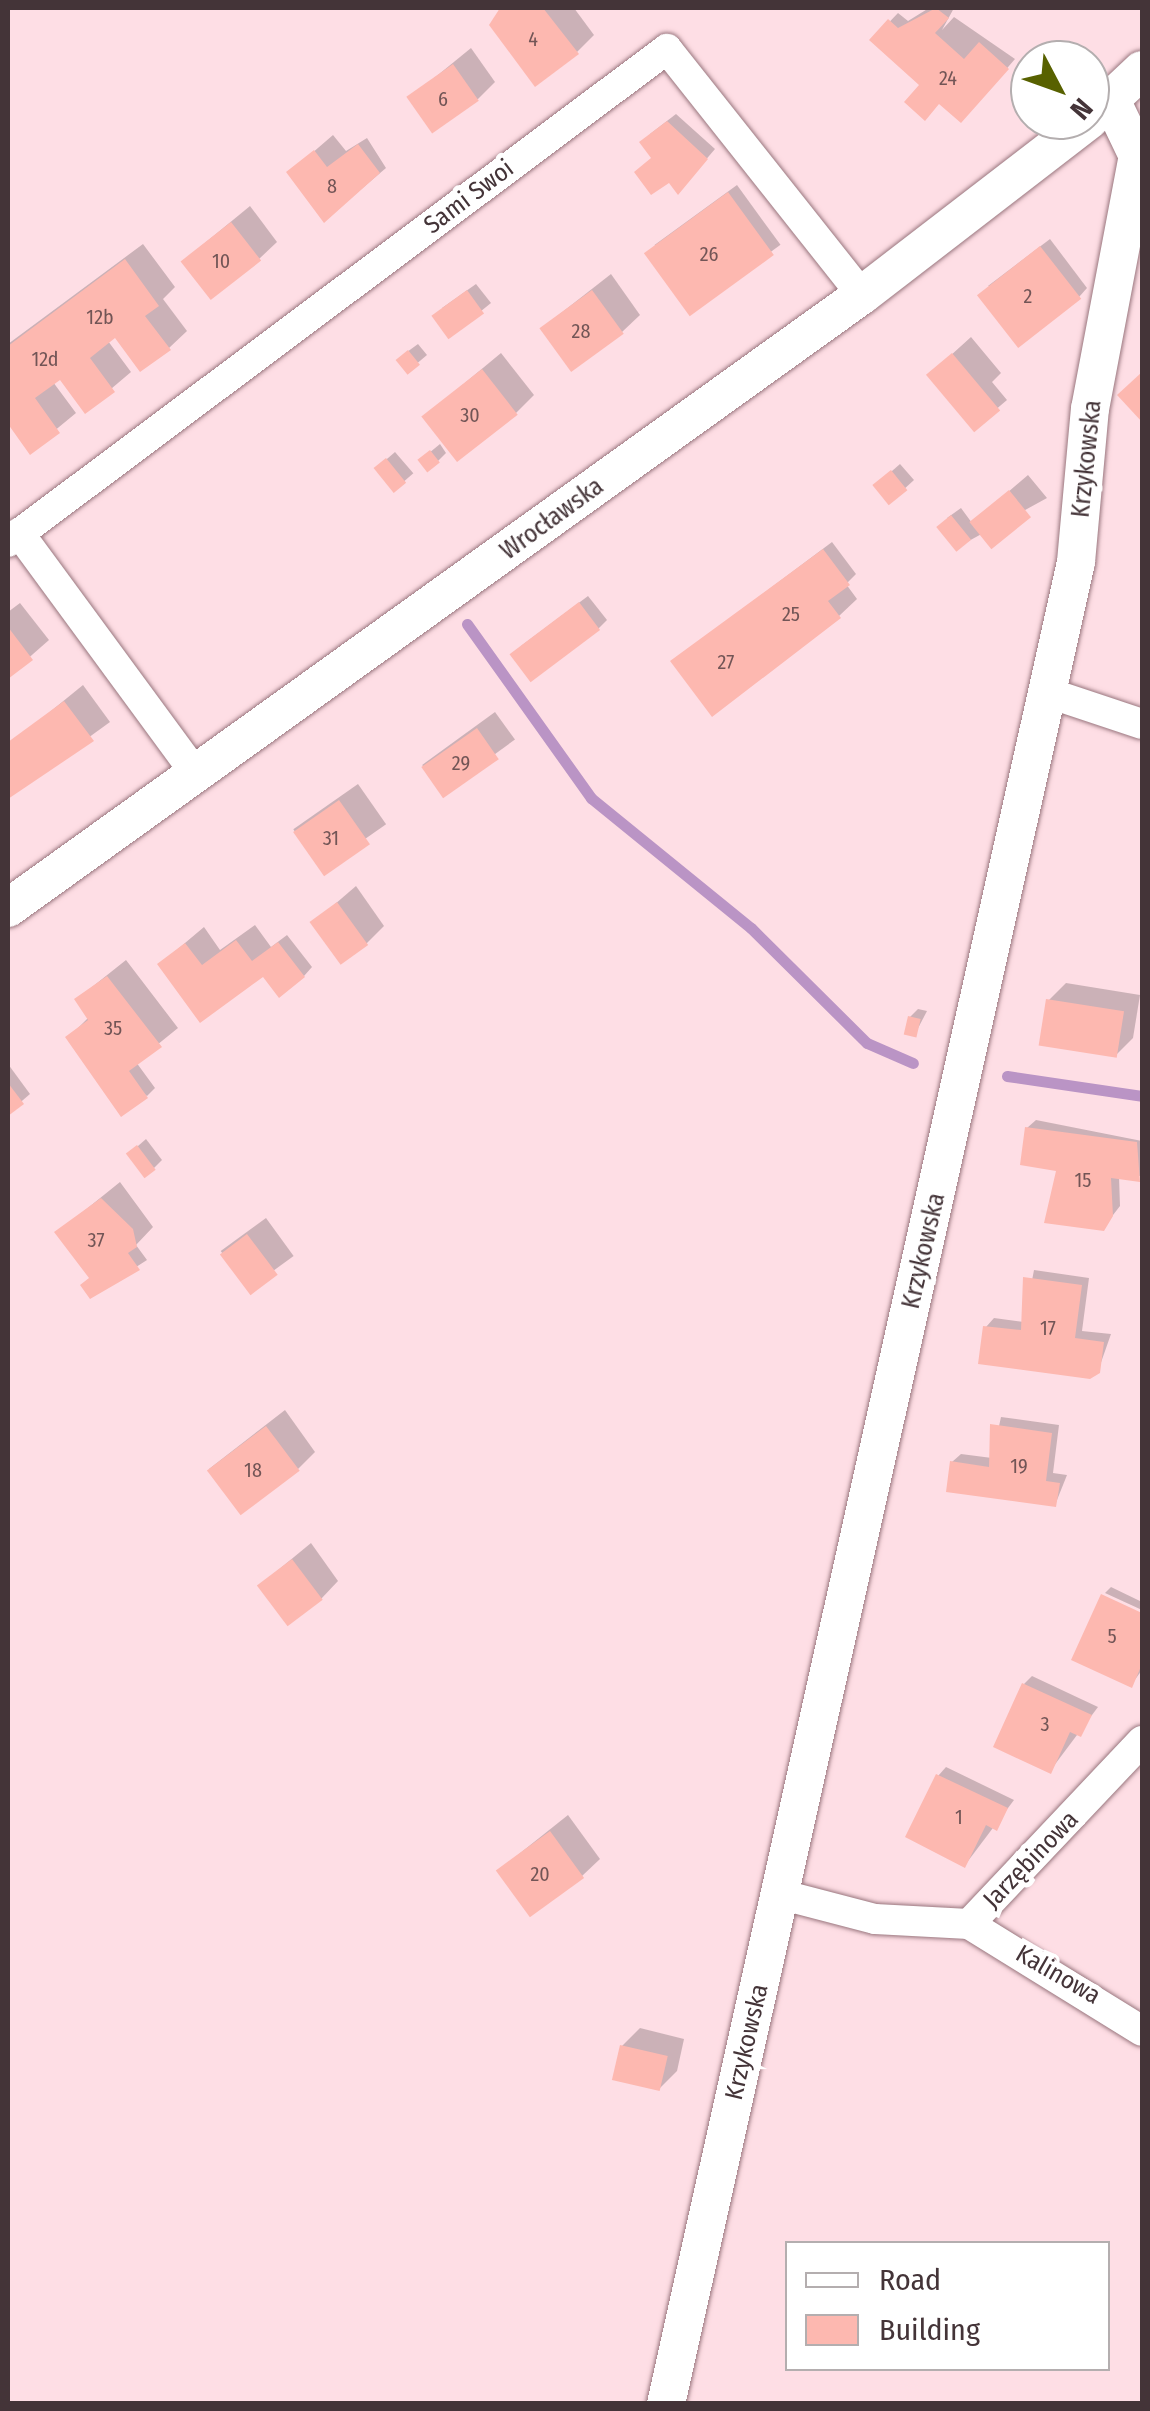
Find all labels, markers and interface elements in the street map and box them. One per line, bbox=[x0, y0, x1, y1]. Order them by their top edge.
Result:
house number: 4 bbox=[528, 27, 538, 51]
north arrow bbox=[1010, 40, 1110, 140]
house number: 24 bbox=[939, 66, 957, 90]
house number: 6 bbox=[438, 87, 448, 111]
text: N bbox=[1064, 92, 1099, 126]
street label: Sami Swoi bbox=[418, 154, 520, 240]
house number: 8 bbox=[327, 174, 337, 198]
house number: 26 bbox=[700, 242, 718, 266]
house number: 10 bbox=[212, 249, 230, 273]
house number: 2 bbox=[1024, 284, 1032, 308]
house number: 12b bbox=[86, 305, 114, 329]
house number: 28 bbox=[572, 319, 590, 343]
house number: 12d bbox=[32, 347, 58, 371]
street label: Krzykowska bbox=[1066, 399, 1108, 519]
house number: 30 bbox=[460, 403, 480, 427]
street label: Wrocławska bbox=[495, 472, 609, 566]
house number: 25 bbox=[782, 602, 800, 626]
house number: 27 bbox=[718, 650, 734, 674]
house number: 29 bbox=[452, 751, 470, 775]
house number: 31 bbox=[323, 826, 339, 850]
house number: 35 bbox=[104, 1016, 122, 1040]
house number: 15 bbox=[1075, 1168, 1091, 1192]
street label: Krzykowska bbox=[896, 1190, 952, 1312]
house number: 37 bbox=[87, 1228, 105, 1252]
house number: 17 bbox=[1040, 1316, 1056, 1340]
house number: 19 bbox=[1010, 1454, 1028, 1478]
house number: 18 bbox=[244, 1458, 262, 1482]
house number: 5 bbox=[1107, 1624, 1117, 1648]
house number: 3 bbox=[1040, 1712, 1050, 1736]
house number: 1 bbox=[955, 1805, 963, 1829]
street label: Jarzębinowa bbox=[977, 1805, 1085, 1915]
house number: 20 bbox=[530, 1862, 550, 1886]
street label: Kalinowa bbox=[1010, 1939, 1106, 2011]
street label: Krzykowska bbox=[719, 1981, 775, 2103]
legend bbox=[785, 2241, 1110, 2371]
text: Road bbox=[879, 2262, 941, 2298]
text: Building bbox=[879, 2312, 980, 2348]

